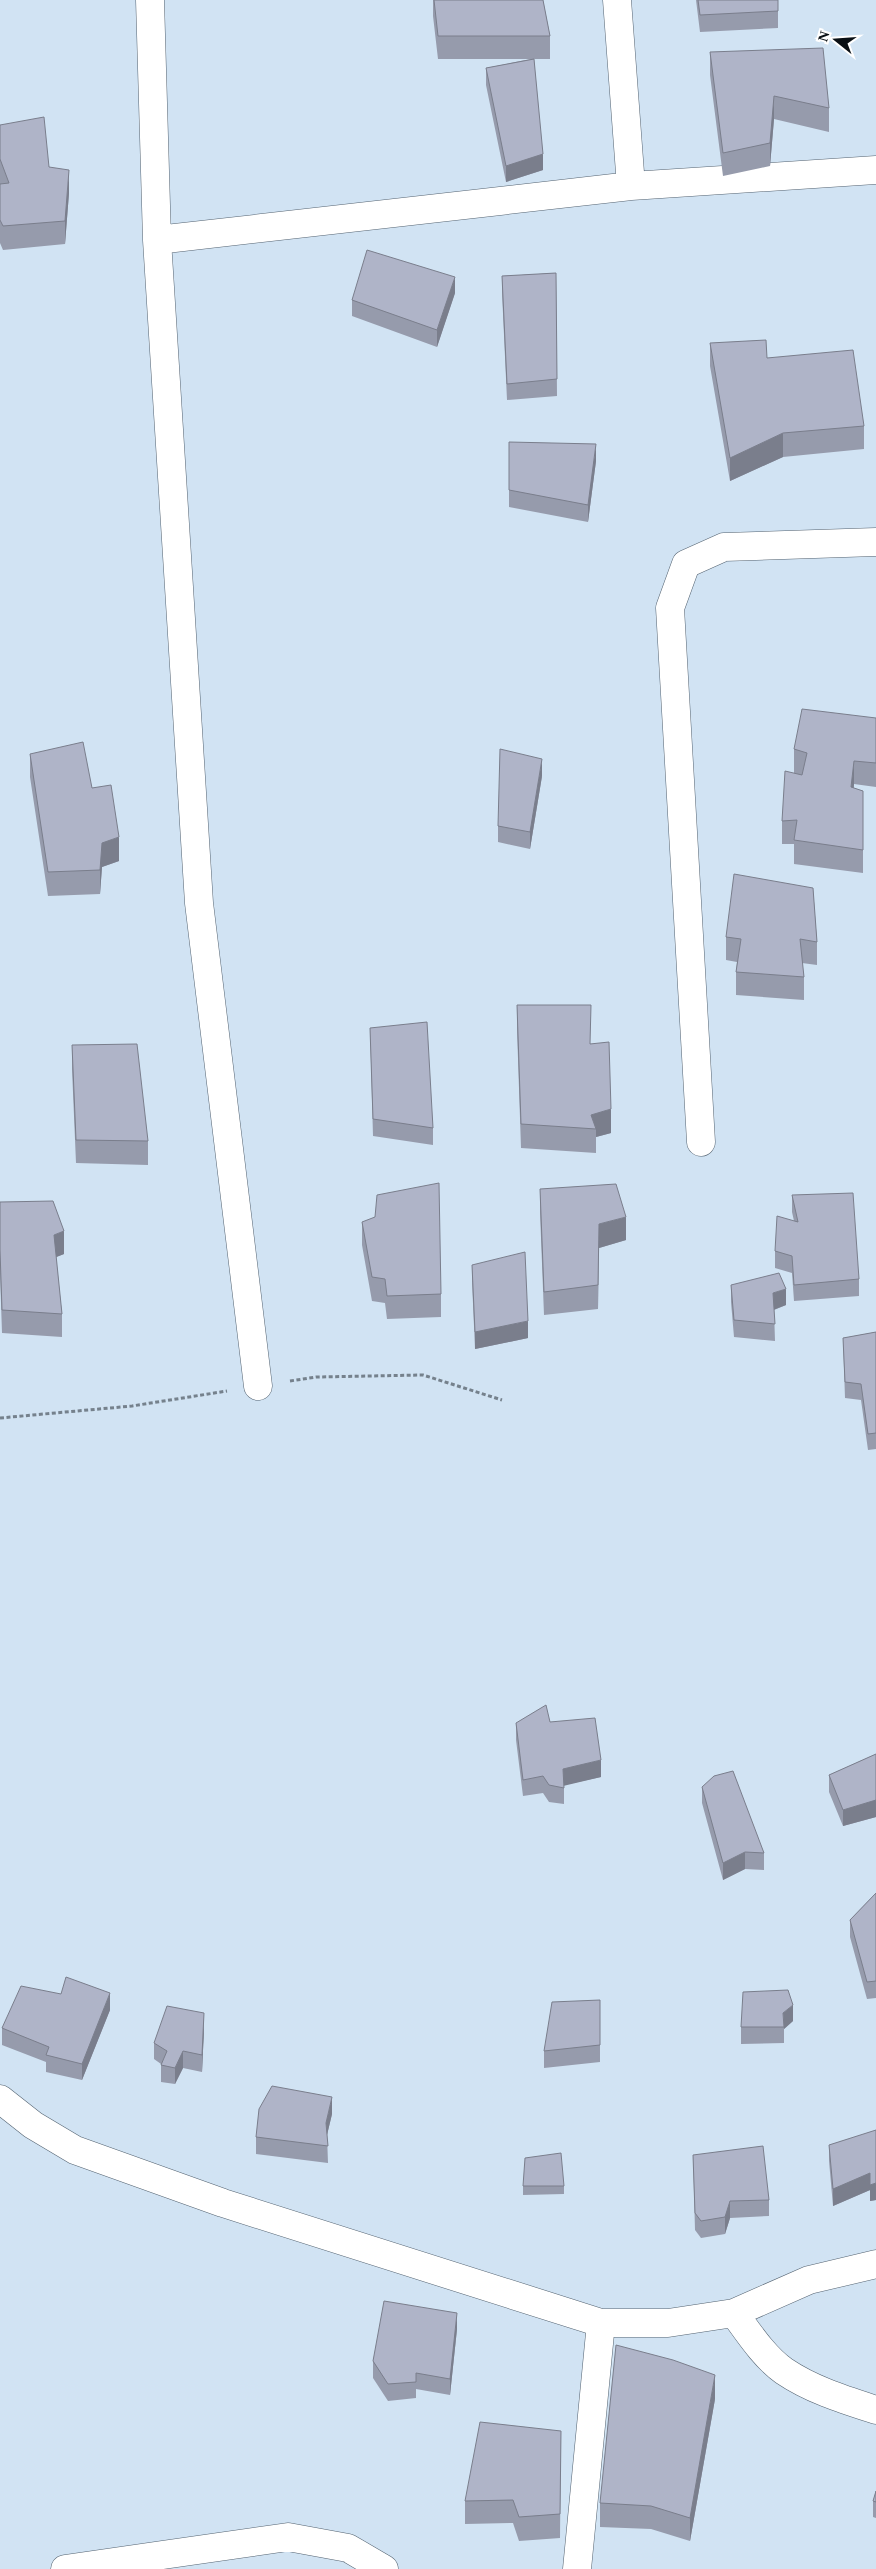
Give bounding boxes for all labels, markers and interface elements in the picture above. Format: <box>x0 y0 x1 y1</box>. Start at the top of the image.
north arrow <box>811 15 861 65</box>
text: N <box>815 29 833 43</box>

